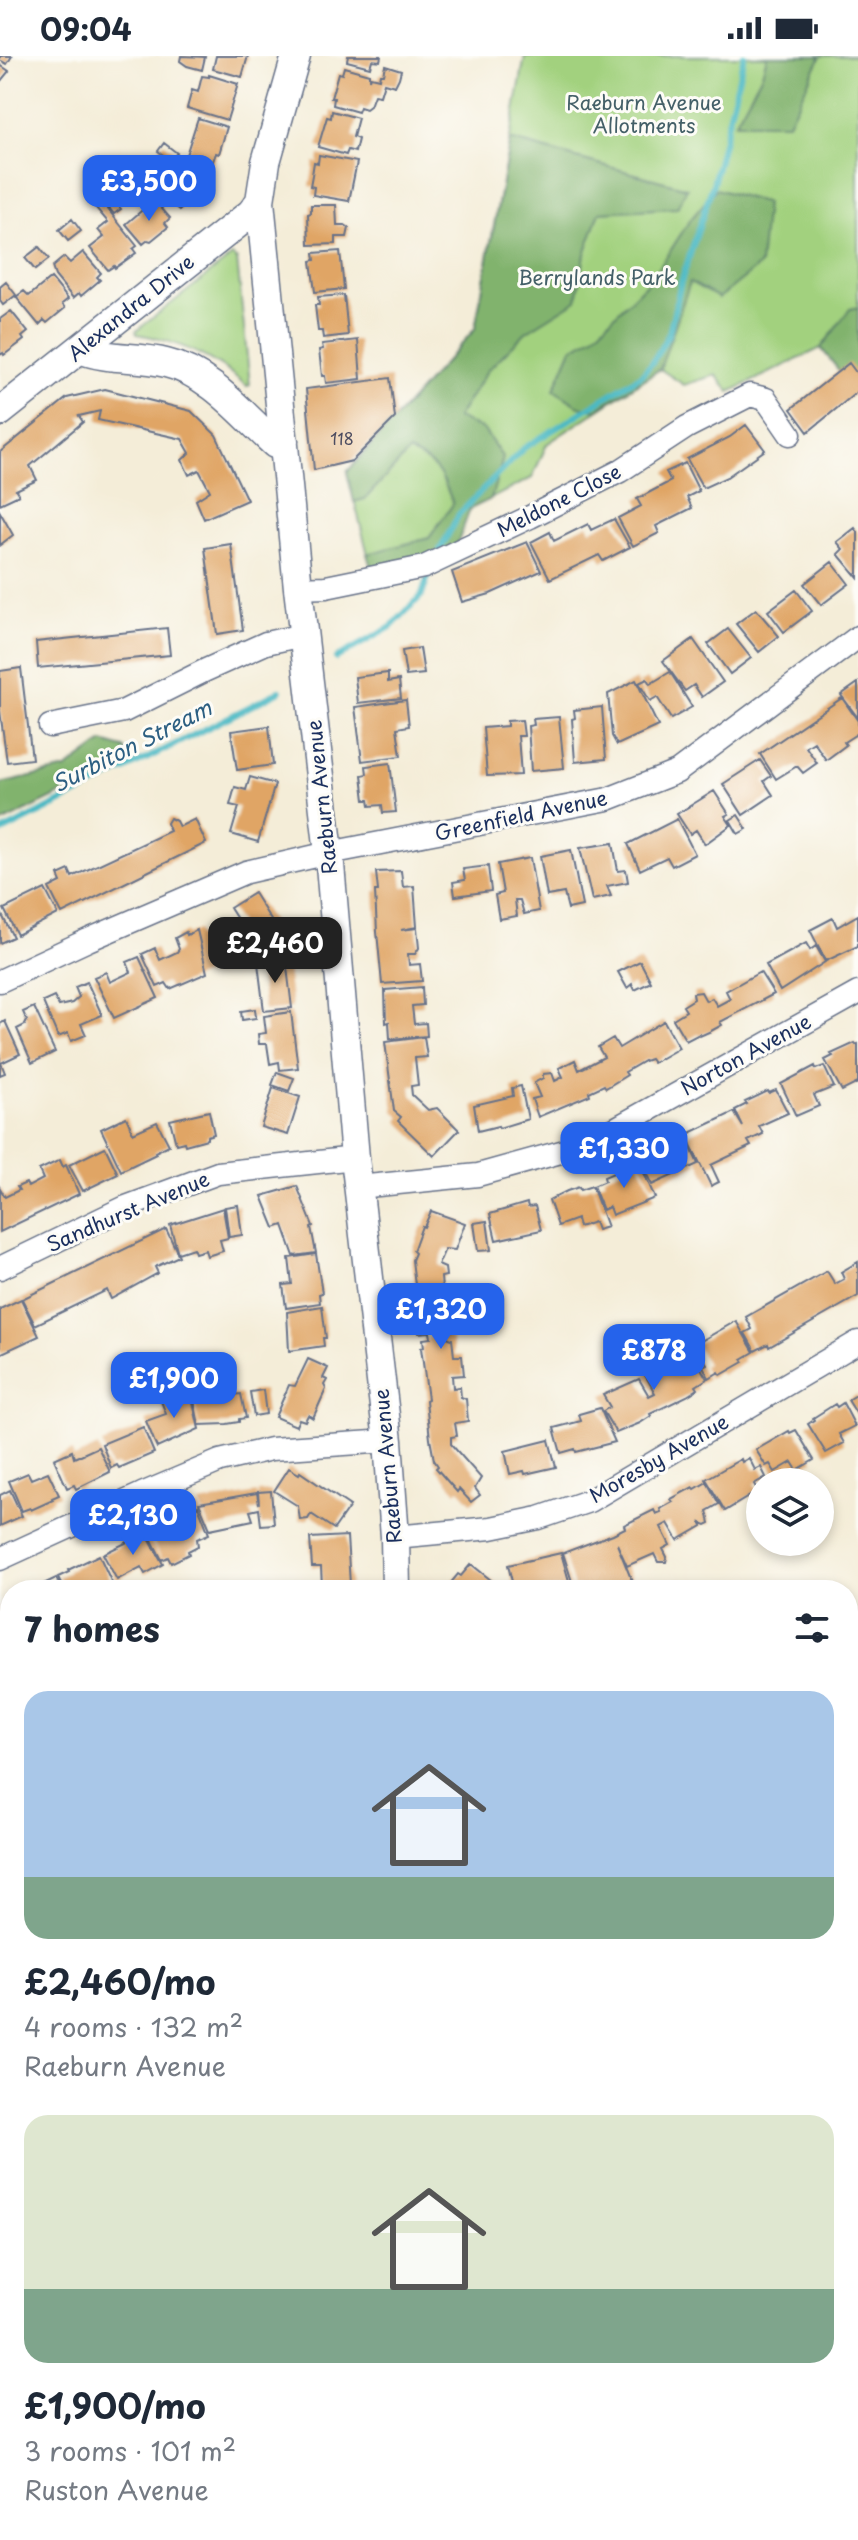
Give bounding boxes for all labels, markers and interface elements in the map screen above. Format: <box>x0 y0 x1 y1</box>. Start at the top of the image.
text: 09:04 <box>40 6 132 51</box>
park label: Raeburn Avenue Allotments <box>566 87 722 140</box>
pin: £3,500 <box>84 155 214 223</box>
text: £3,500 <box>101 161 197 200</box>
street label: Alexandra Drive <box>60 246 200 368</box>
park label: Berrylands Park <box>518 262 676 292</box>
house number: 118 <box>330 426 354 450</box>
street label: Meldone Close <box>491 456 626 544</box>
water label: Surbiton Stream <box>46 690 218 799</box>
street label: Raeburn Avenue <box>298 718 344 876</box>
street label: Greenfield Avenue <box>432 782 610 848</box>
pin: £2,460 <box>210 917 340 985</box>
text: £2,460 <box>226 923 324 962</box>
street label: Norton Avenue <box>675 1006 816 1102</box>
pin: £1,330 <box>559 1122 689 1190</box>
text: £1,330 <box>578 1128 670 1167</box>
street label: Sandhurst Avenue <box>41 1163 214 1259</box>
pin: £1,320 <box>376 1283 506 1351</box>
text: £1,320 <box>395 1289 487 1328</box>
pin: £878 <box>607 1324 701 1392</box>
text: £878 <box>621 1330 687 1369</box>
pin: £1,900 <box>109 1352 239 1420</box>
text: £1,900 <box>129 1358 219 1397</box>
street label: Raeburn Avenue <box>365 1387 409 1545</box>
street label: Moresby Avenue <box>583 1406 734 1510</box>
map controls <box>746 1468 834 1556</box>
button: layers <box>746 1468 834 1556</box>
pin: £2,130 <box>68 1489 198 1557</box>
text: £2,130 <box>88 1495 178 1534</box>
text: 7 homes <box>24 1602 160 1654</box>
icon: filters <box>790 1606 834 1650</box>
icon: home <box>357 1743 501 1887</box>
text: £2,460/mo <box>24 1955 216 2007</box>
text: 4 rooms · 132 m² <box>24 2007 243 2046</box>
text: Raeburn Avenue <box>24 2046 226 2085</box>
icon: home <box>357 2167 501 2311</box>
text: £1,900/mo <box>24 2379 206 2431</box>
text: 3 rooms · 101 m² <box>24 2431 236 2470</box>
text: Ruston Avenue <box>24 2470 209 2509</box>

